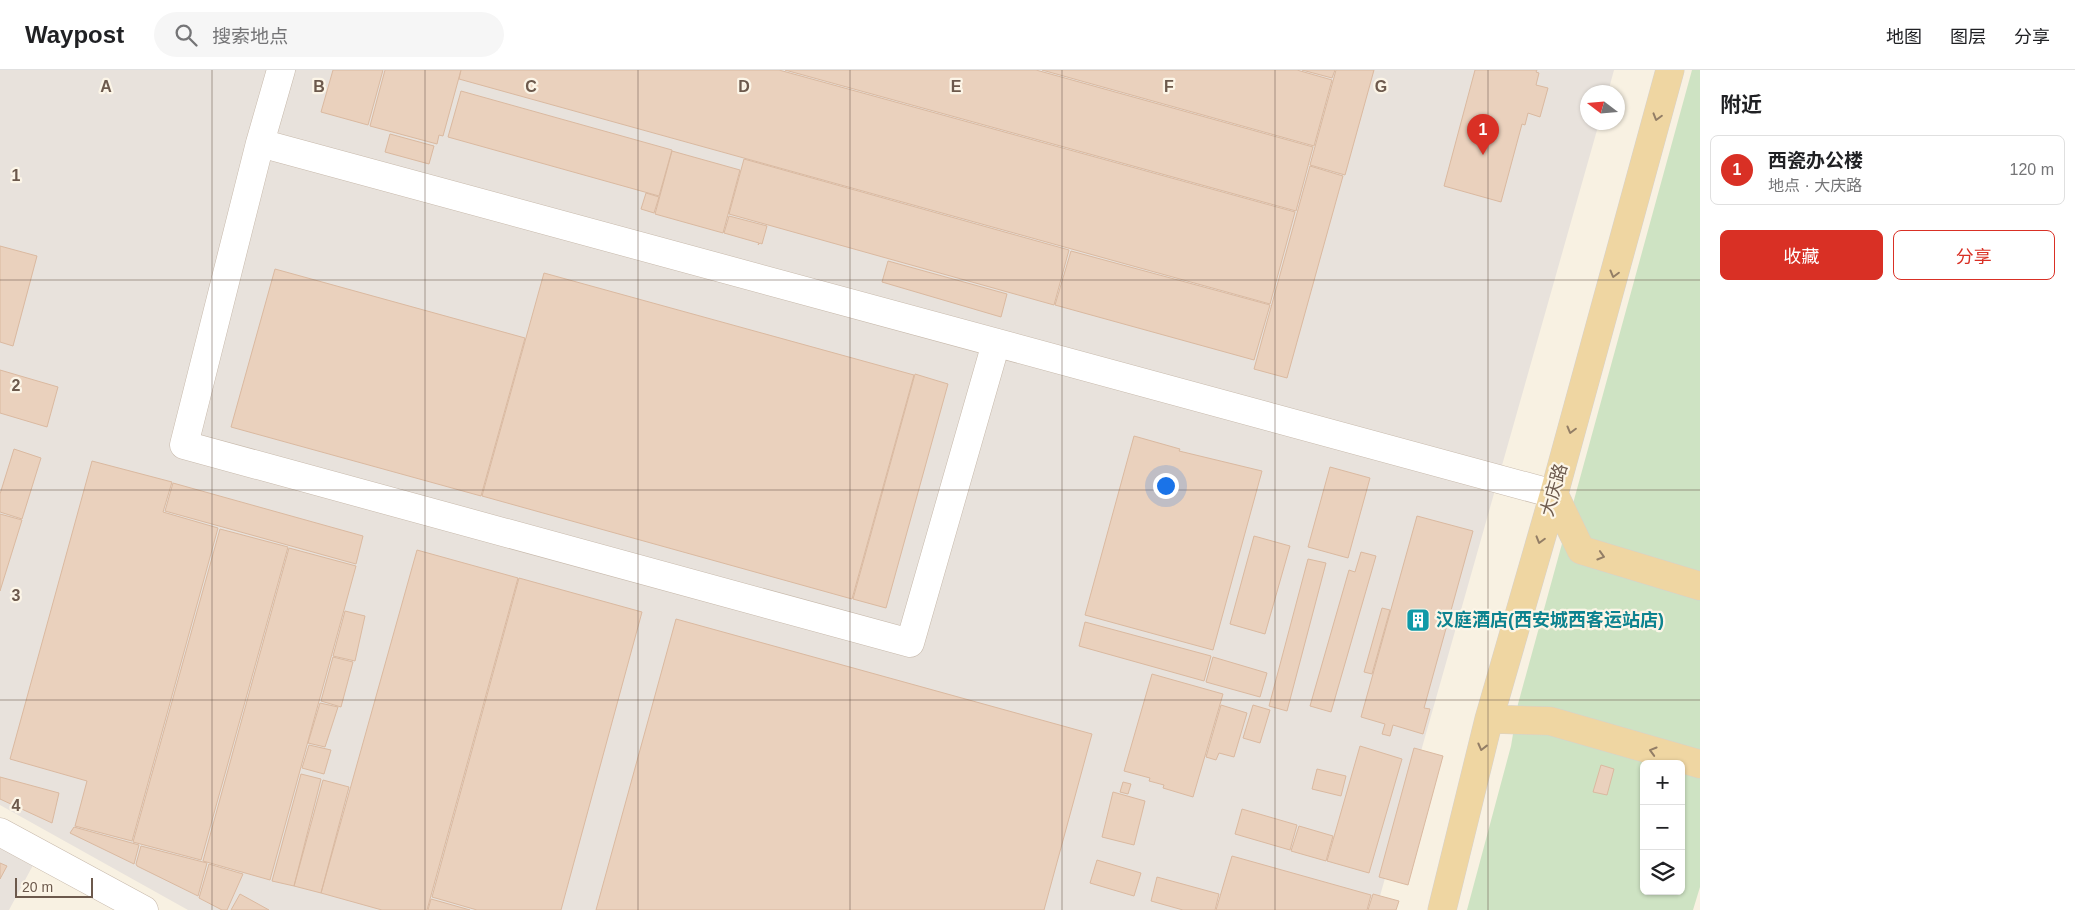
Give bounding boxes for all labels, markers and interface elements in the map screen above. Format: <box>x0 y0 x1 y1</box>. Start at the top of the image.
search box <box>154 12 504 57</box>
text: Waypost <box>25 21 124 48</box>
icon: search <box>172 21 200 49</box>
text: 搜索地点 <box>212 26 288 47</box>
text: 地图 <box>1886 27 1922 47</box>
text: 图层 <box>1950 27 1986 47</box>
text: 分享 <box>2014 27 2050 47</box>
text: A <box>100 78 112 95</box>
text: B <box>313 78 325 95</box>
text: C <box>525 78 537 95</box>
text: D <box>738 78 750 95</box>
text: E <box>951 78 962 95</box>
text: F <box>1164 78 1174 95</box>
text: G <box>1375 78 1387 95</box>
north arrow <box>1580 85 1625 130</box>
text: 附近 <box>1720 93 1762 116</box>
one-way arrow <box>1652 113 1663 121</box>
pin: 1 <box>1467 114 1499 155</box>
text: 西瓷办公楼 <box>1768 150 1863 171</box>
text: 1 <box>1733 161 1741 178</box>
text: 120 m <box>2010 161 2054 178</box>
text: 1 <box>12 167 21 184</box>
text: 地点 · 大庆路 <box>1768 177 1862 194</box>
button: 收藏 <box>1720 230 1883 280</box>
button: 分享 <box>1893 230 2055 280</box>
one-way arrow <box>1609 269 1620 278</box>
text: 2 <box>12 377 21 394</box>
one-way arrow <box>1566 426 1577 435</box>
street label: 大庆路 <box>1537 461 1571 519</box>
your location <box>1153 473 1179 499</box>
one-way arrow <box>1536 536 1546 544</box>
one-way arrow <box>1596 551 1604 561</box>
text: 3 <box>12 587 21 604</box>
building icon: 汉庭酒店(西安城西客运站店) <box>1405 607 1431 633</box>
place label: 汉庭酒店(西安城西客运站店) <box>1436 610 1664 630</box>
one-way arrow <box>1477 743 1488 752</box>
one-way arrow <box>1650 746 1658 756</box>
map controls <box>1640 760 1685 895</box>
button: + <box>1640 760 1685 805</box>
text: 4 <box>12 797 21 814</box>
button: − <box>1640 805 1685 850</box>
button: layers <box>1640 850 1685 895</box>
scale bar <box>15 875 92 898</box>
text: 20 m <box>22 879 53 895</box>

